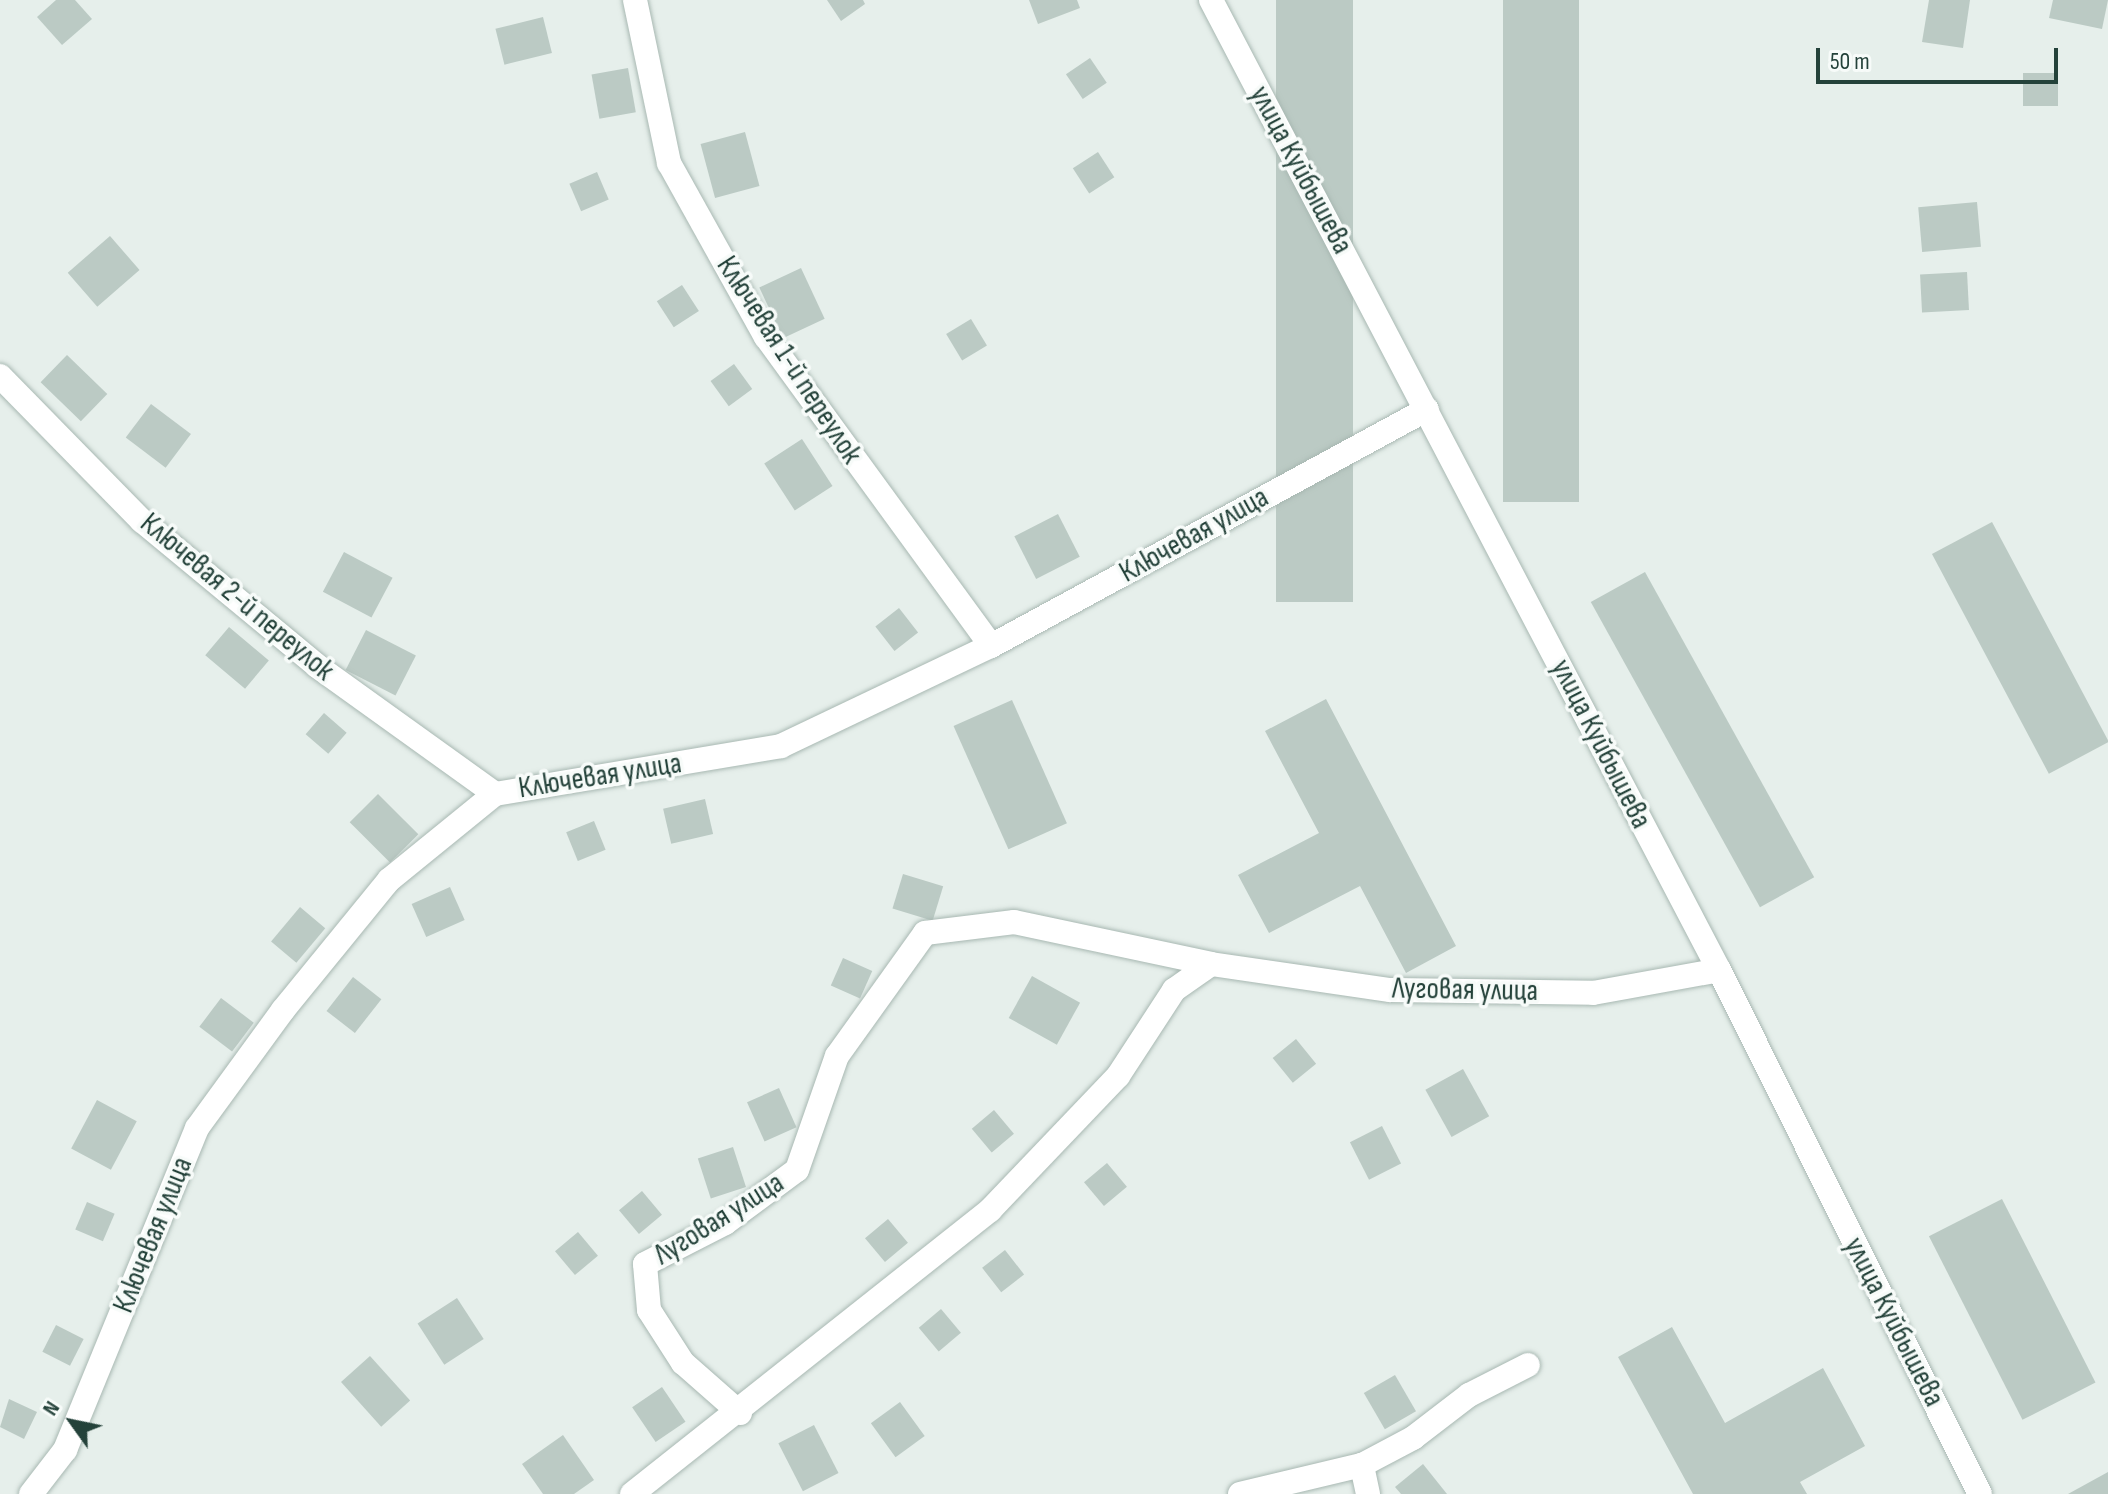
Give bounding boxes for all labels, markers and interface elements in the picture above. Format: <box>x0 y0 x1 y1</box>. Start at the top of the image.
scale bar <box>1820 32 2062 82</box>
text: 50 m <box>1830 47 1870 76</box>
street label: улица Куйбышева <box>1242 80 1360 260</box>
street label: Ключевая 1-й переулок <box>709 250 869 470</box>
street label: Ключевая улица <box>1113 479 1275 591</box>
street label: Ключевая 2-й переулок <box>133 505 341 689</box>
street label: улица Куйбышева <box>1543 653 1659 835</box>
street label: Ключевая улица <box>516 745 684 807</box>
street label: Луговая улица <box>1392 971 1538 1009</box>
street label: Ключевая улица <box>105 1152 201 1318</box>
street label: Луговая улица <box>648 1165 790 1273</box>
street label: улица Куйбышева <box>1836 1231 1952 1413</box>
north arrow <box>32 1382 112 1462</box>
text: N <box>37 1396 66 1421</box>

